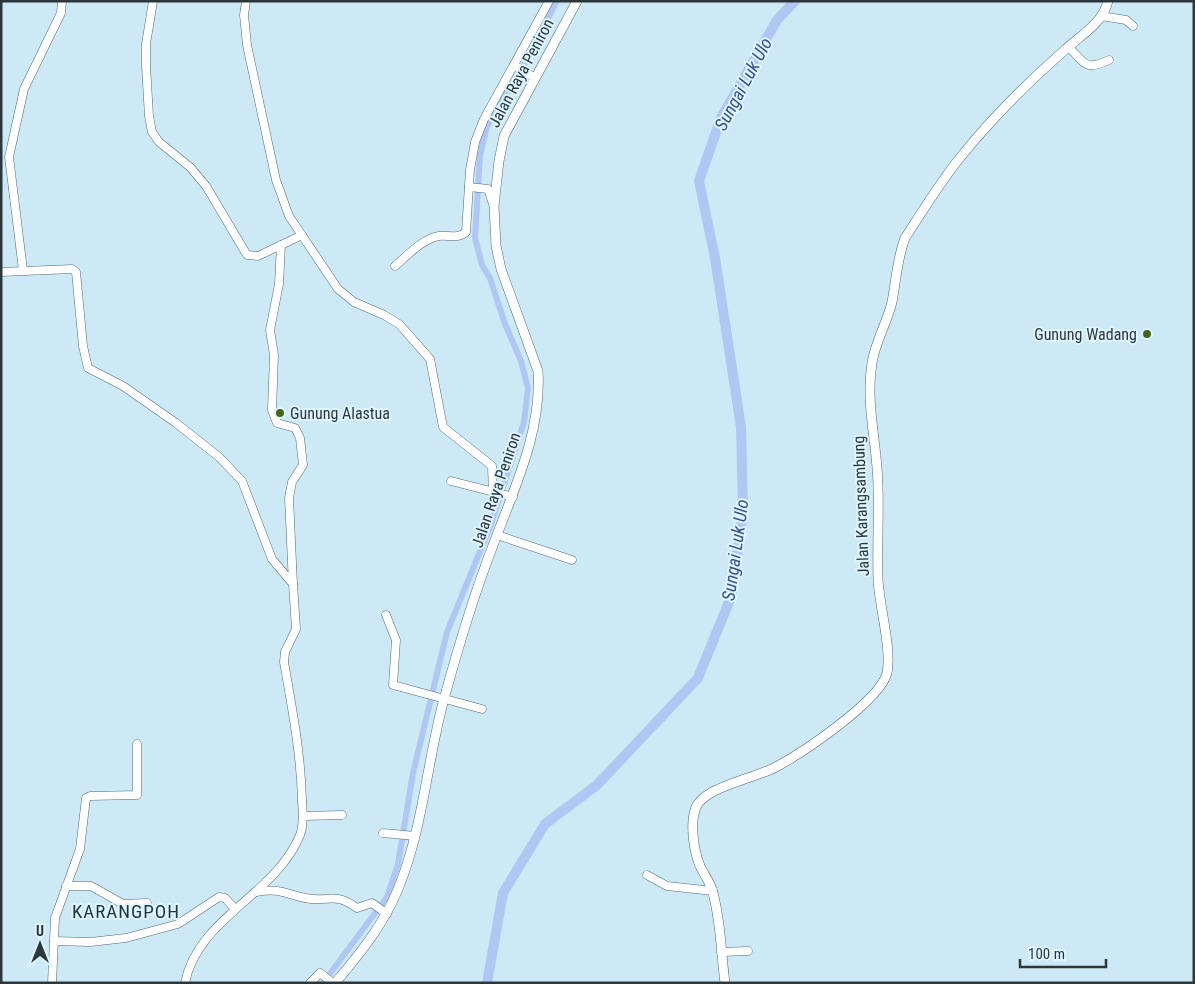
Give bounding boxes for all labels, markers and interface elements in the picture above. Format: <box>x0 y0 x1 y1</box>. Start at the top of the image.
street label: Jalan Raya Peniron <box>484 15 558 131</box>
water label: Sungai Luk Ulo <box>710 34 776 134</box>
place label: Gunung Wadang <box>1034 325 1137 344</box>
marker: Gunung Wadang <box>1141 328 1153 340</box>
place label: Gunung Alastua <box>290 404 390 423</box>
marker: Gunung Alastua <box>274 407 286 419</box>
street label: Jalan Raya Peniron <box>467 430 525 550</box>
street label: Jalan Karangsambung <box>849 435 873 577</box>
water label: Sungai Luk Ulo <box>718 498 752 602</box>
district label: KARANGPOH <box>72 900 180 923</box>
north arrow <box>15 919 65 969</box>
text: U <box>36 923 44 939</box>
scale bar <box>1020 936 1106 968</box>
text: 100 m <box>1028 945 1065 963</box>

